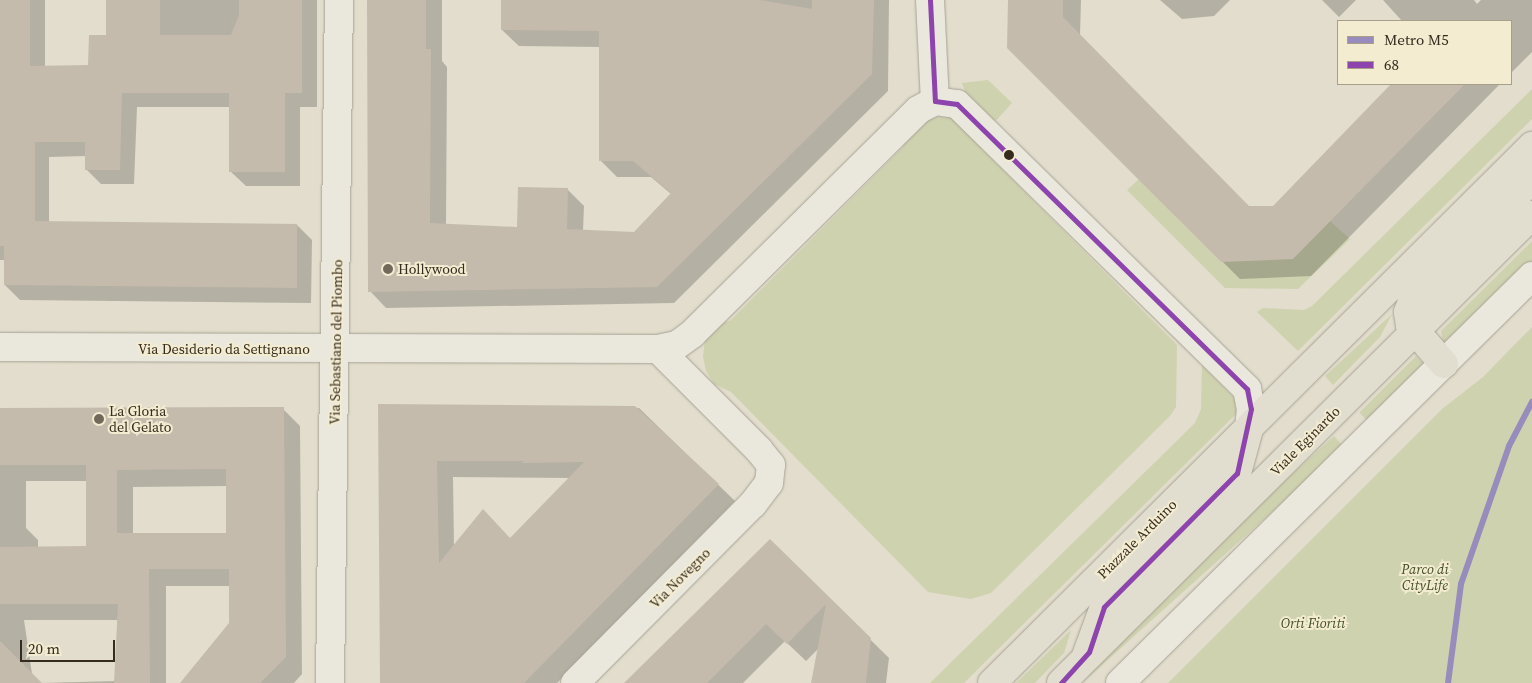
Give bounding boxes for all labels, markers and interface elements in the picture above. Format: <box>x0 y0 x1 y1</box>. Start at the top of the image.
legend <box>1337 20 1512 85</box>
text: Metro M5 <box>1384 29 1449 50</box>
text: 68 <box>1384 54 1399 75</box>
unlabelled marker <box>1004 150 1014 160</box>
street label: Via Sebastiano del Piombo <box>326 259 346 425</box>
place label: Hollywood <box>398 261 466 277</box>
marker: Hollywood <box>382 263 394 275</box>
street label: Via Desiderio da Settignano <box>138 341 310 357</box>
place label: La Gloria del Gelato <box>109 403 171 436</box>
street label: Viale Eginardo <box>1267 403 1343 479</box>
marker: La Gloria del Gelato <box>93 413 105 425</box>
street label: Piazzale Arduino <box>1094 496 1180 582</box>
street label: Via Novegno <box>646 544 714 612</box>
park label: Parco di CityLife <box>1401 561 1449 594</box>
park label: Orti Fioriti <box>1281 615 1345 631</box>
scale bar <box>22 630 118 662</box>
text: 20 m <box>28 638 60 659</box>

